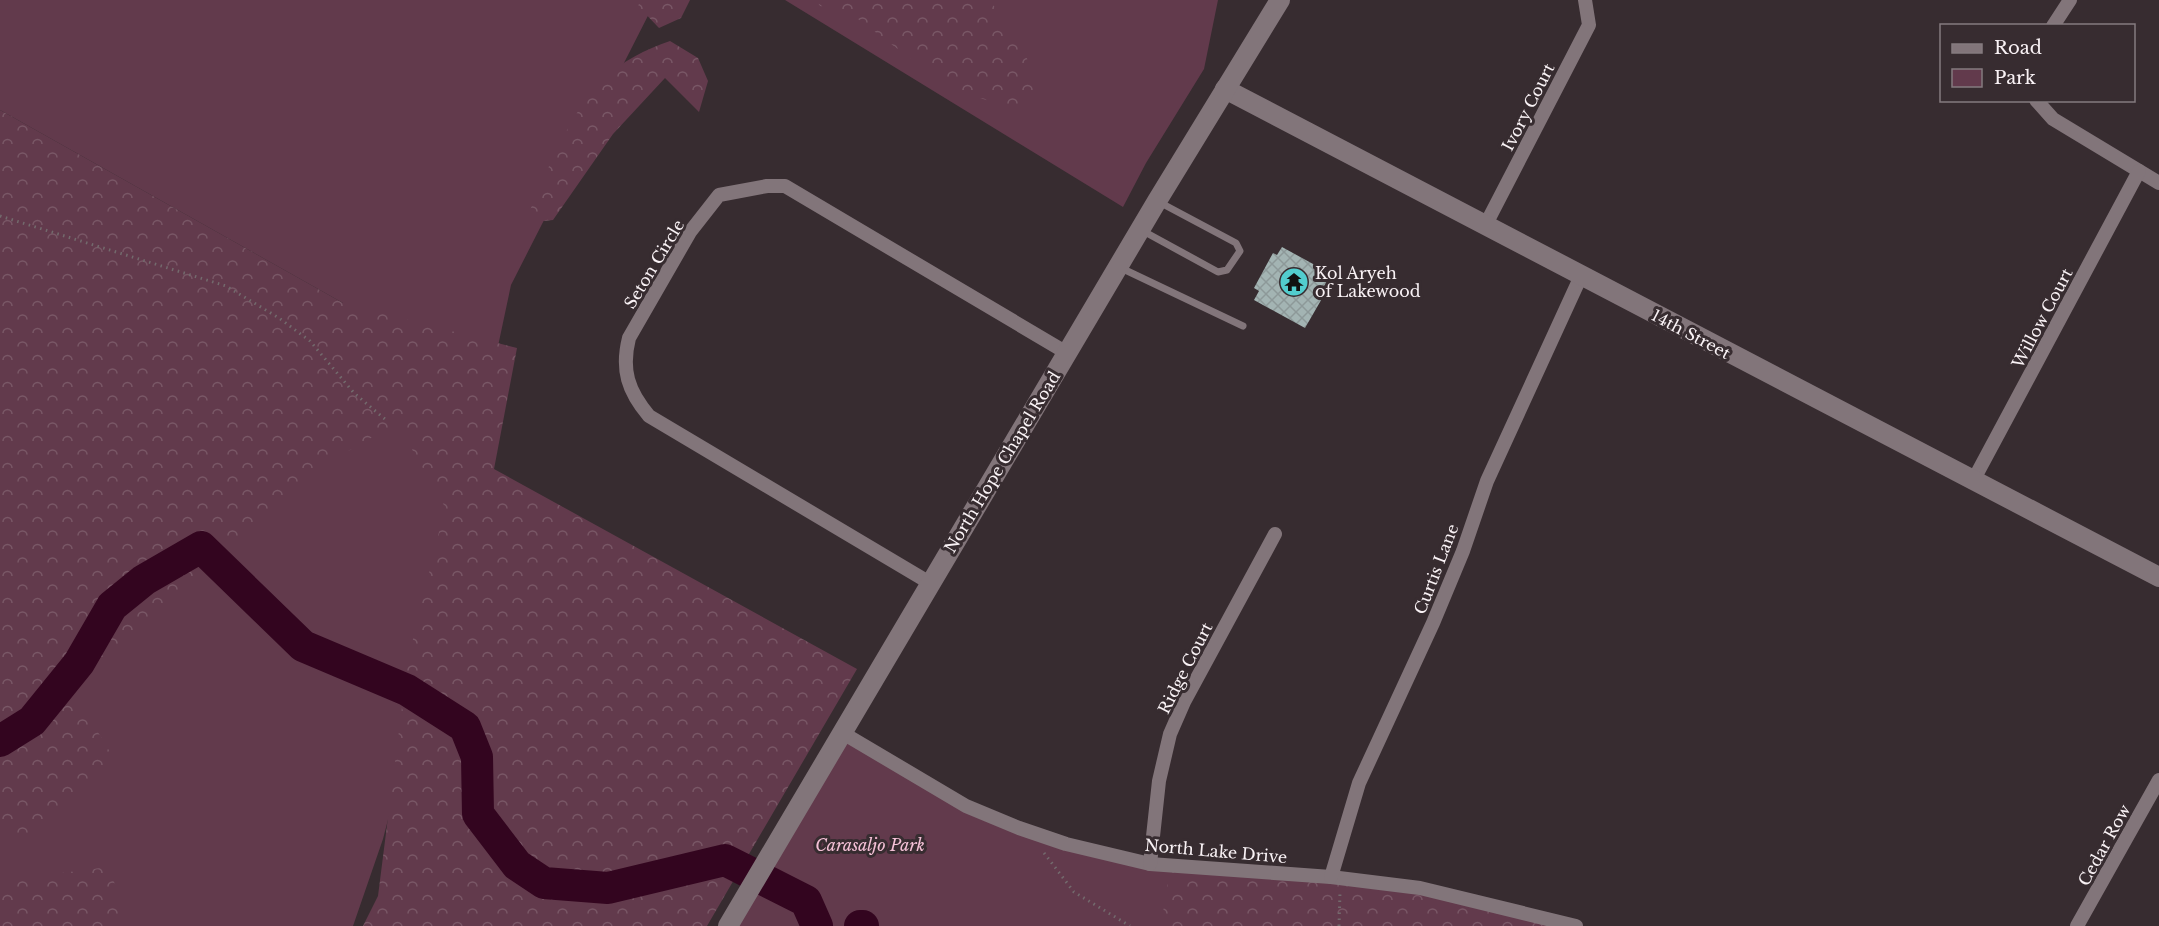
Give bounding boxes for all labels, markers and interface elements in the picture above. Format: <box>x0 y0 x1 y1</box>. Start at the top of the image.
legend <box>1940 24 2135 102</box>
text: Road <box>1994 37 2042 59</box>
street label: Ivory Court <box>1497 60 1559 154</box>
text: Park <box>1994 67 2036 89</box>
street label: Seton Circle <box>620 216 688 312</box>
place label: Kol Aryeh of Lakewood <box>1315 263 1421 301</box>
street label: Willow Court <box>2007 265 2077 372</box>
temple icon: Kol Aryeh of Lakewood <box>1278 266 1310 298</box>
street label: 14th Street <box>1648 305 1734 363</box>
street label: North Hope Chapel Road <box>940 367 1064 556</box>
street label: Curtis Lane <box>1410 521 1462 617</box>
street label: Ridge Court <box>1153 619 1217 717</box>
street label: Cedar Row <box>2074 801 2135 889</box>
park label: Carasaljo Park <box>815 835 925 855</box>
street label: North Lake Drive <box>1144 835 1288 867</box>

